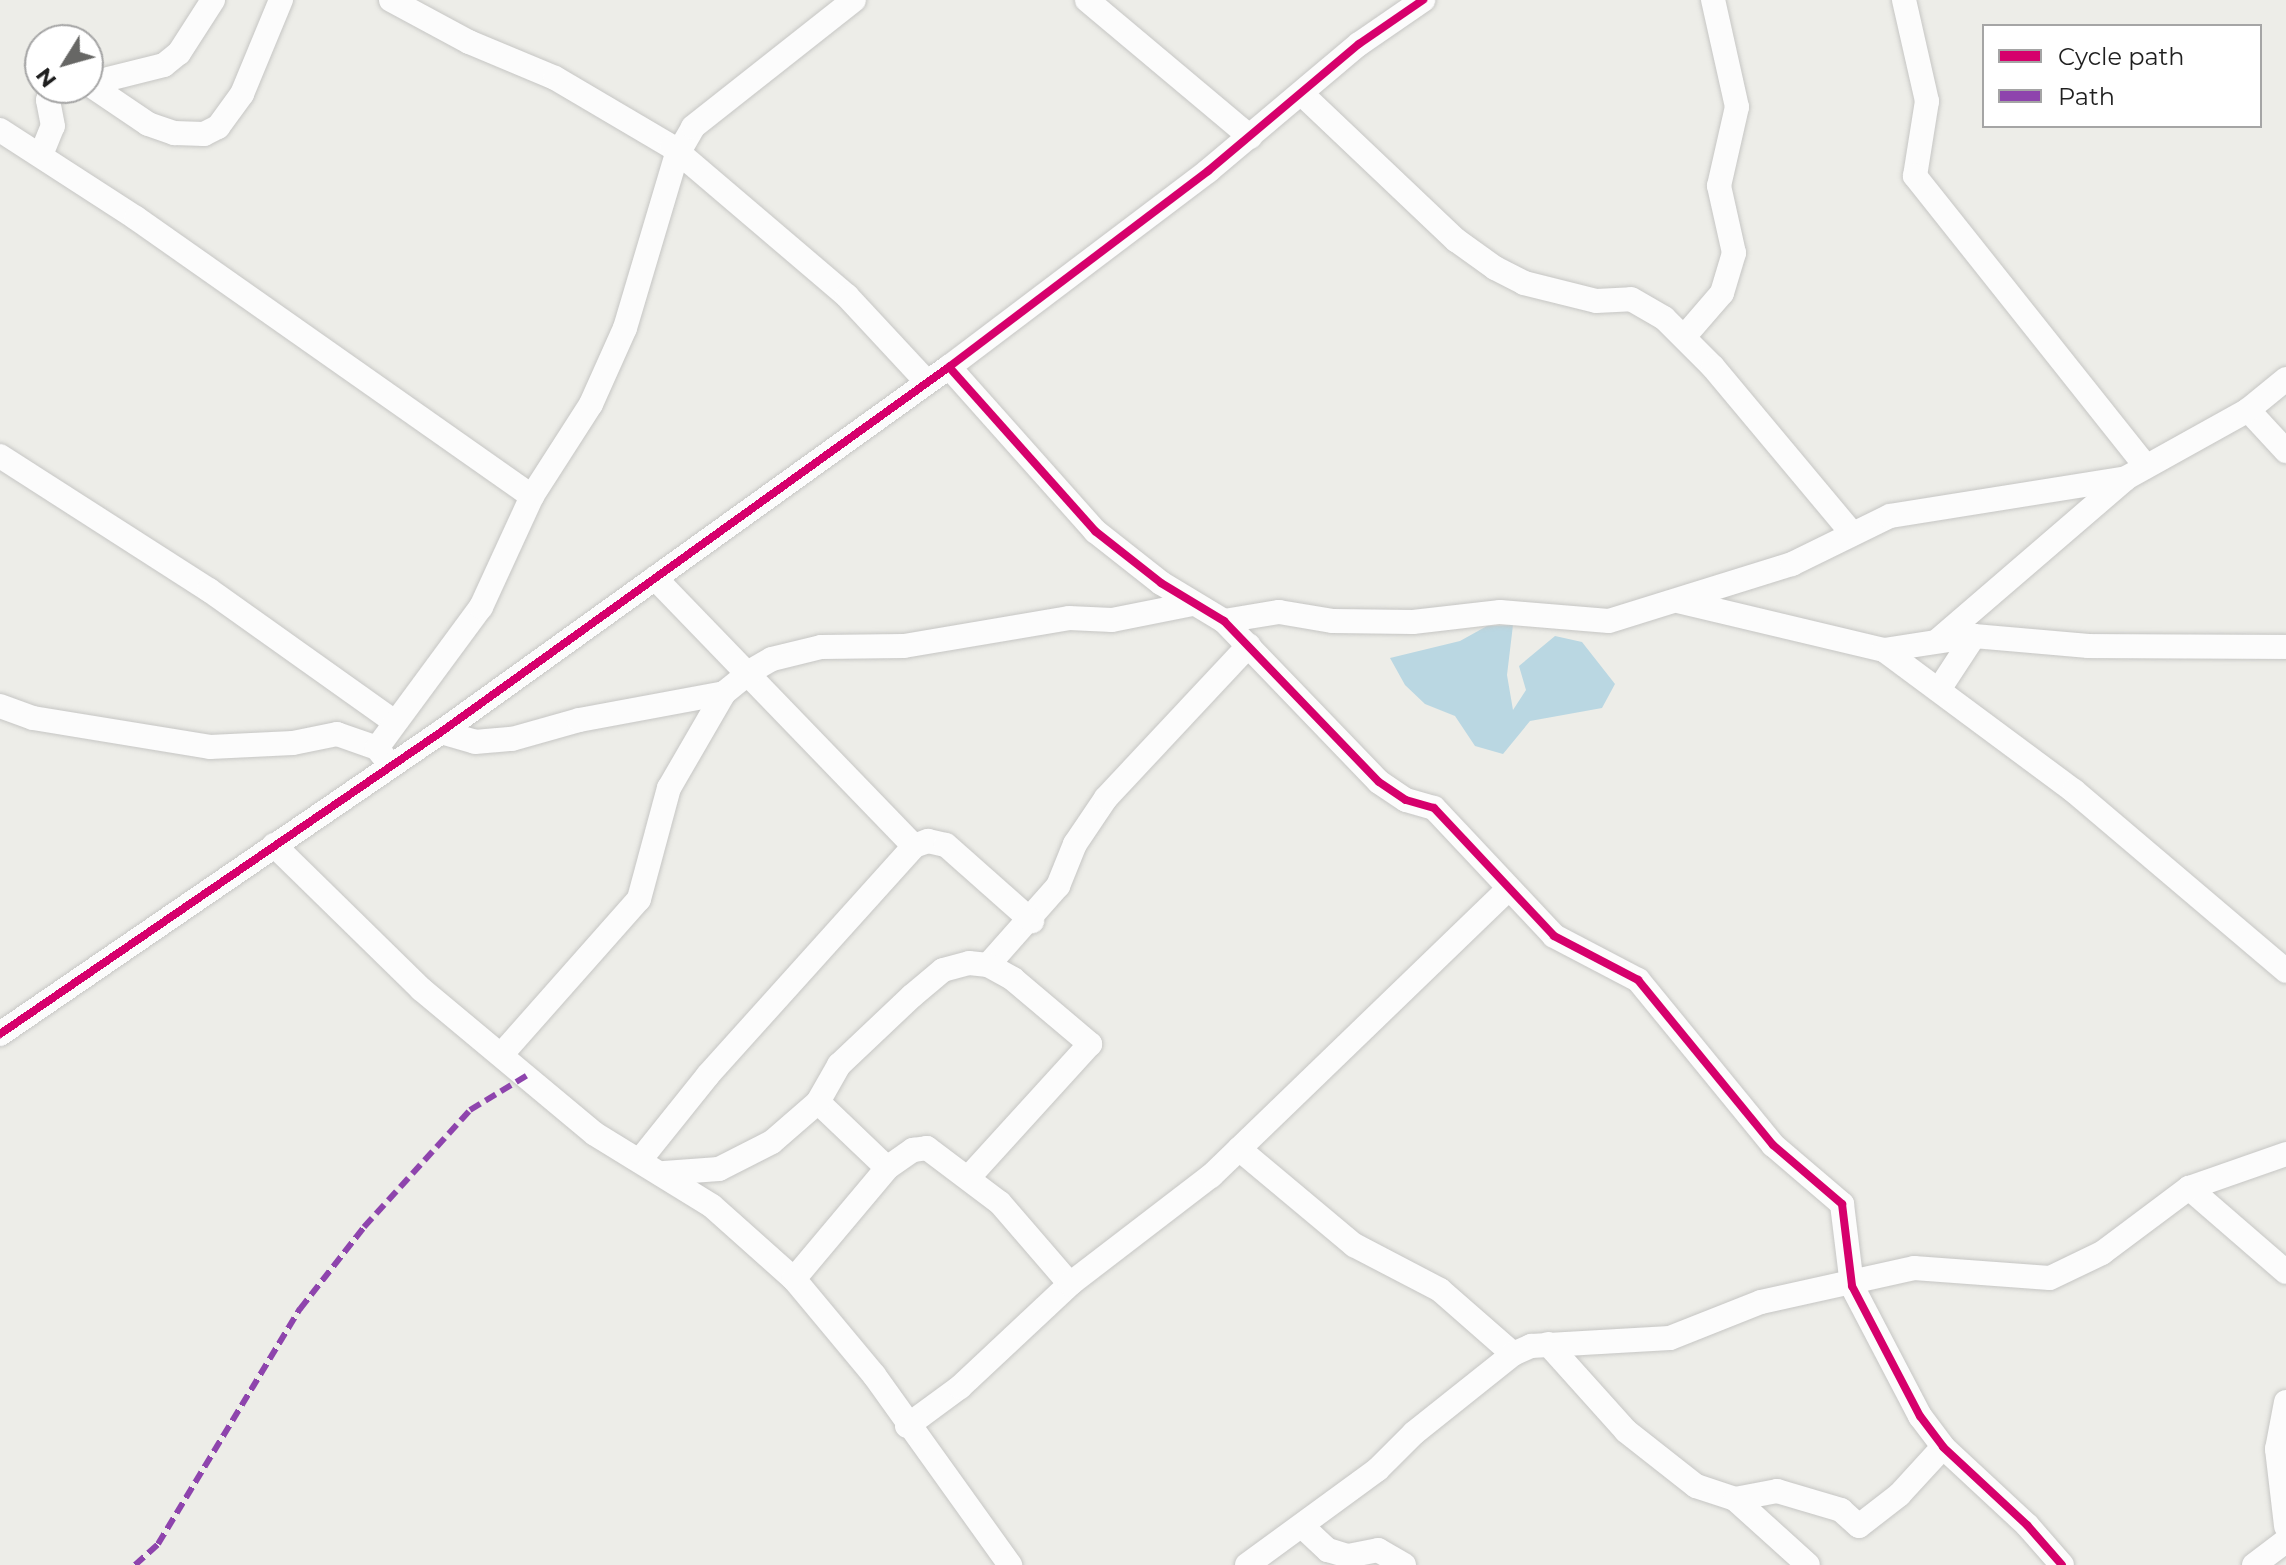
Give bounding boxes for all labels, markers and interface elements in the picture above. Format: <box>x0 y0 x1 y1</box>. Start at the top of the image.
north arrow <box>24 24 104 104</box>
legend <box>1982 24 2262 128</box>
text: Cycle path <box>2058 42 2185 71</box>
text: N <box>30 62 62 93</box>
text: Path <box>2058 82 2115 111</box>

